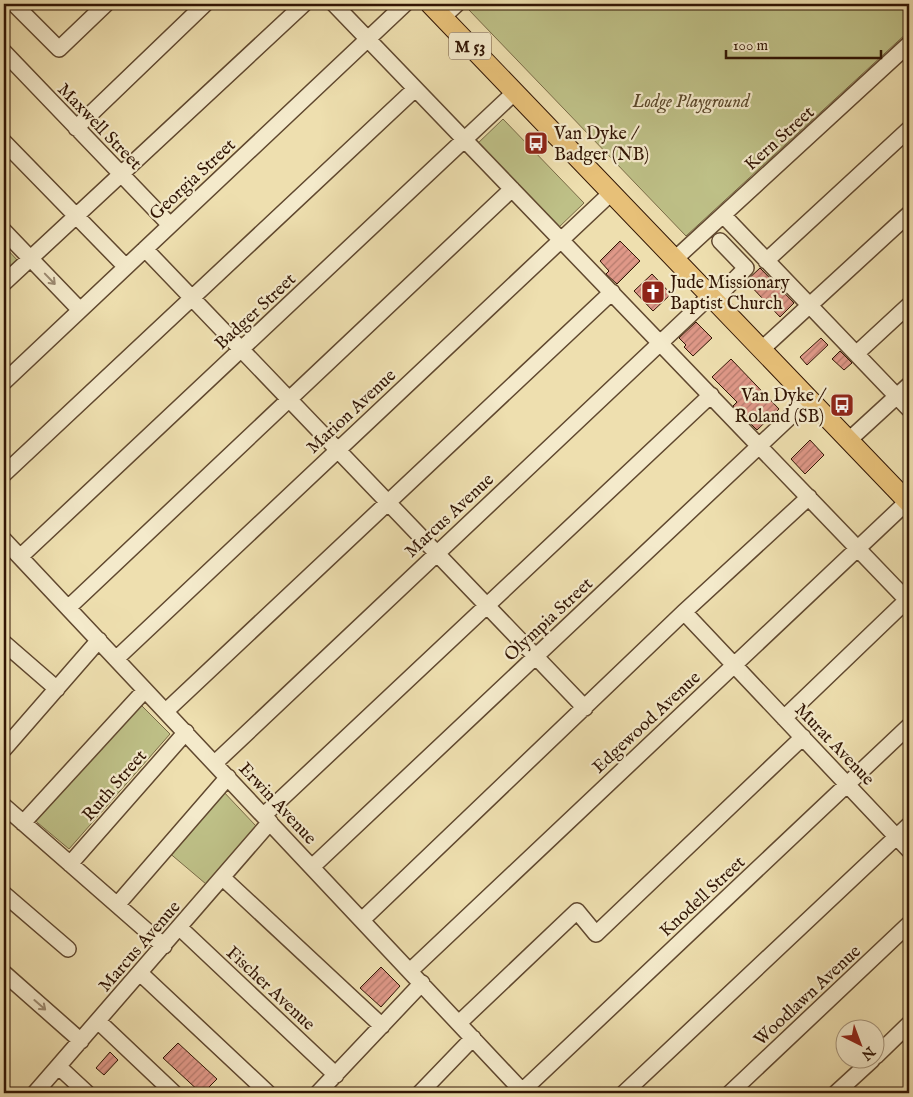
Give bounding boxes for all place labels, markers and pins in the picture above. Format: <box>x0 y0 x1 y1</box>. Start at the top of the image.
place label: Van Dyke / Badger (NB) <box>553 123 649 167</box>
bus stop icon: Van Dyke / Badger (NB) <box>523 130 549 156</box>
place label: Jude Missionary Baptist Church <box>668 272 790 316</box>
church icon: Jude Missionary Baptist Church <box>640 279 666 305</box>
place label: Van Dyke / Roland (SB) <box>735 385 827 429</box>
bus stop icon: Van Dyke / Roland (SB) <box>829 392 855 418</box>

